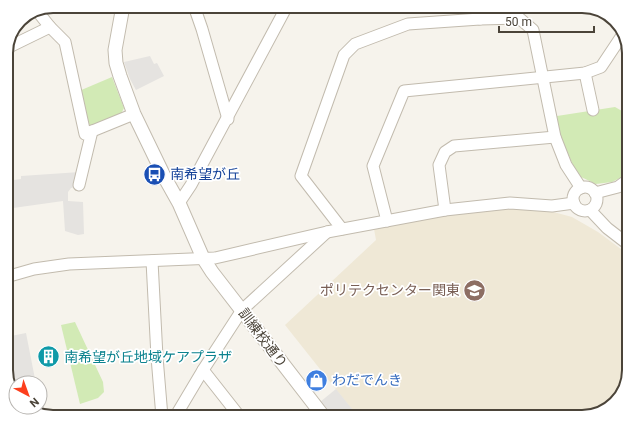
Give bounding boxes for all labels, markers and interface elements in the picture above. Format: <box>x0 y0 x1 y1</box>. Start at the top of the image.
scale bar <box>499 8 594 34</box>
text: 50 m <box>505 15 532 29</box>
bus stop icon: 南希望が丘 <box>142 161 168 187</box>
place label: 南希望が丘 <box>170 166 240 182</box>
school or university icon: ポリテクセンター関東 <box>462 277 488 303</box>
place label: ポリテクセンター関東 <box>320 282 460 298</box>
street label: 訓練校通り <box>236 305 290 371</box>
building icon: 南希望が丘地域ケアプラザ <box>36 344 62 370</box>
place label: 南希望が丘地域ケアプラザ <box>64 349 232 365</box>
shop icon: わだでんき <box>304 367 330 393</box>
place label: わだでんき <box>332 372 402 388</box>
north arrow <box>8 375 48 415</box>
text: N <box>27 395 41 410</box>

